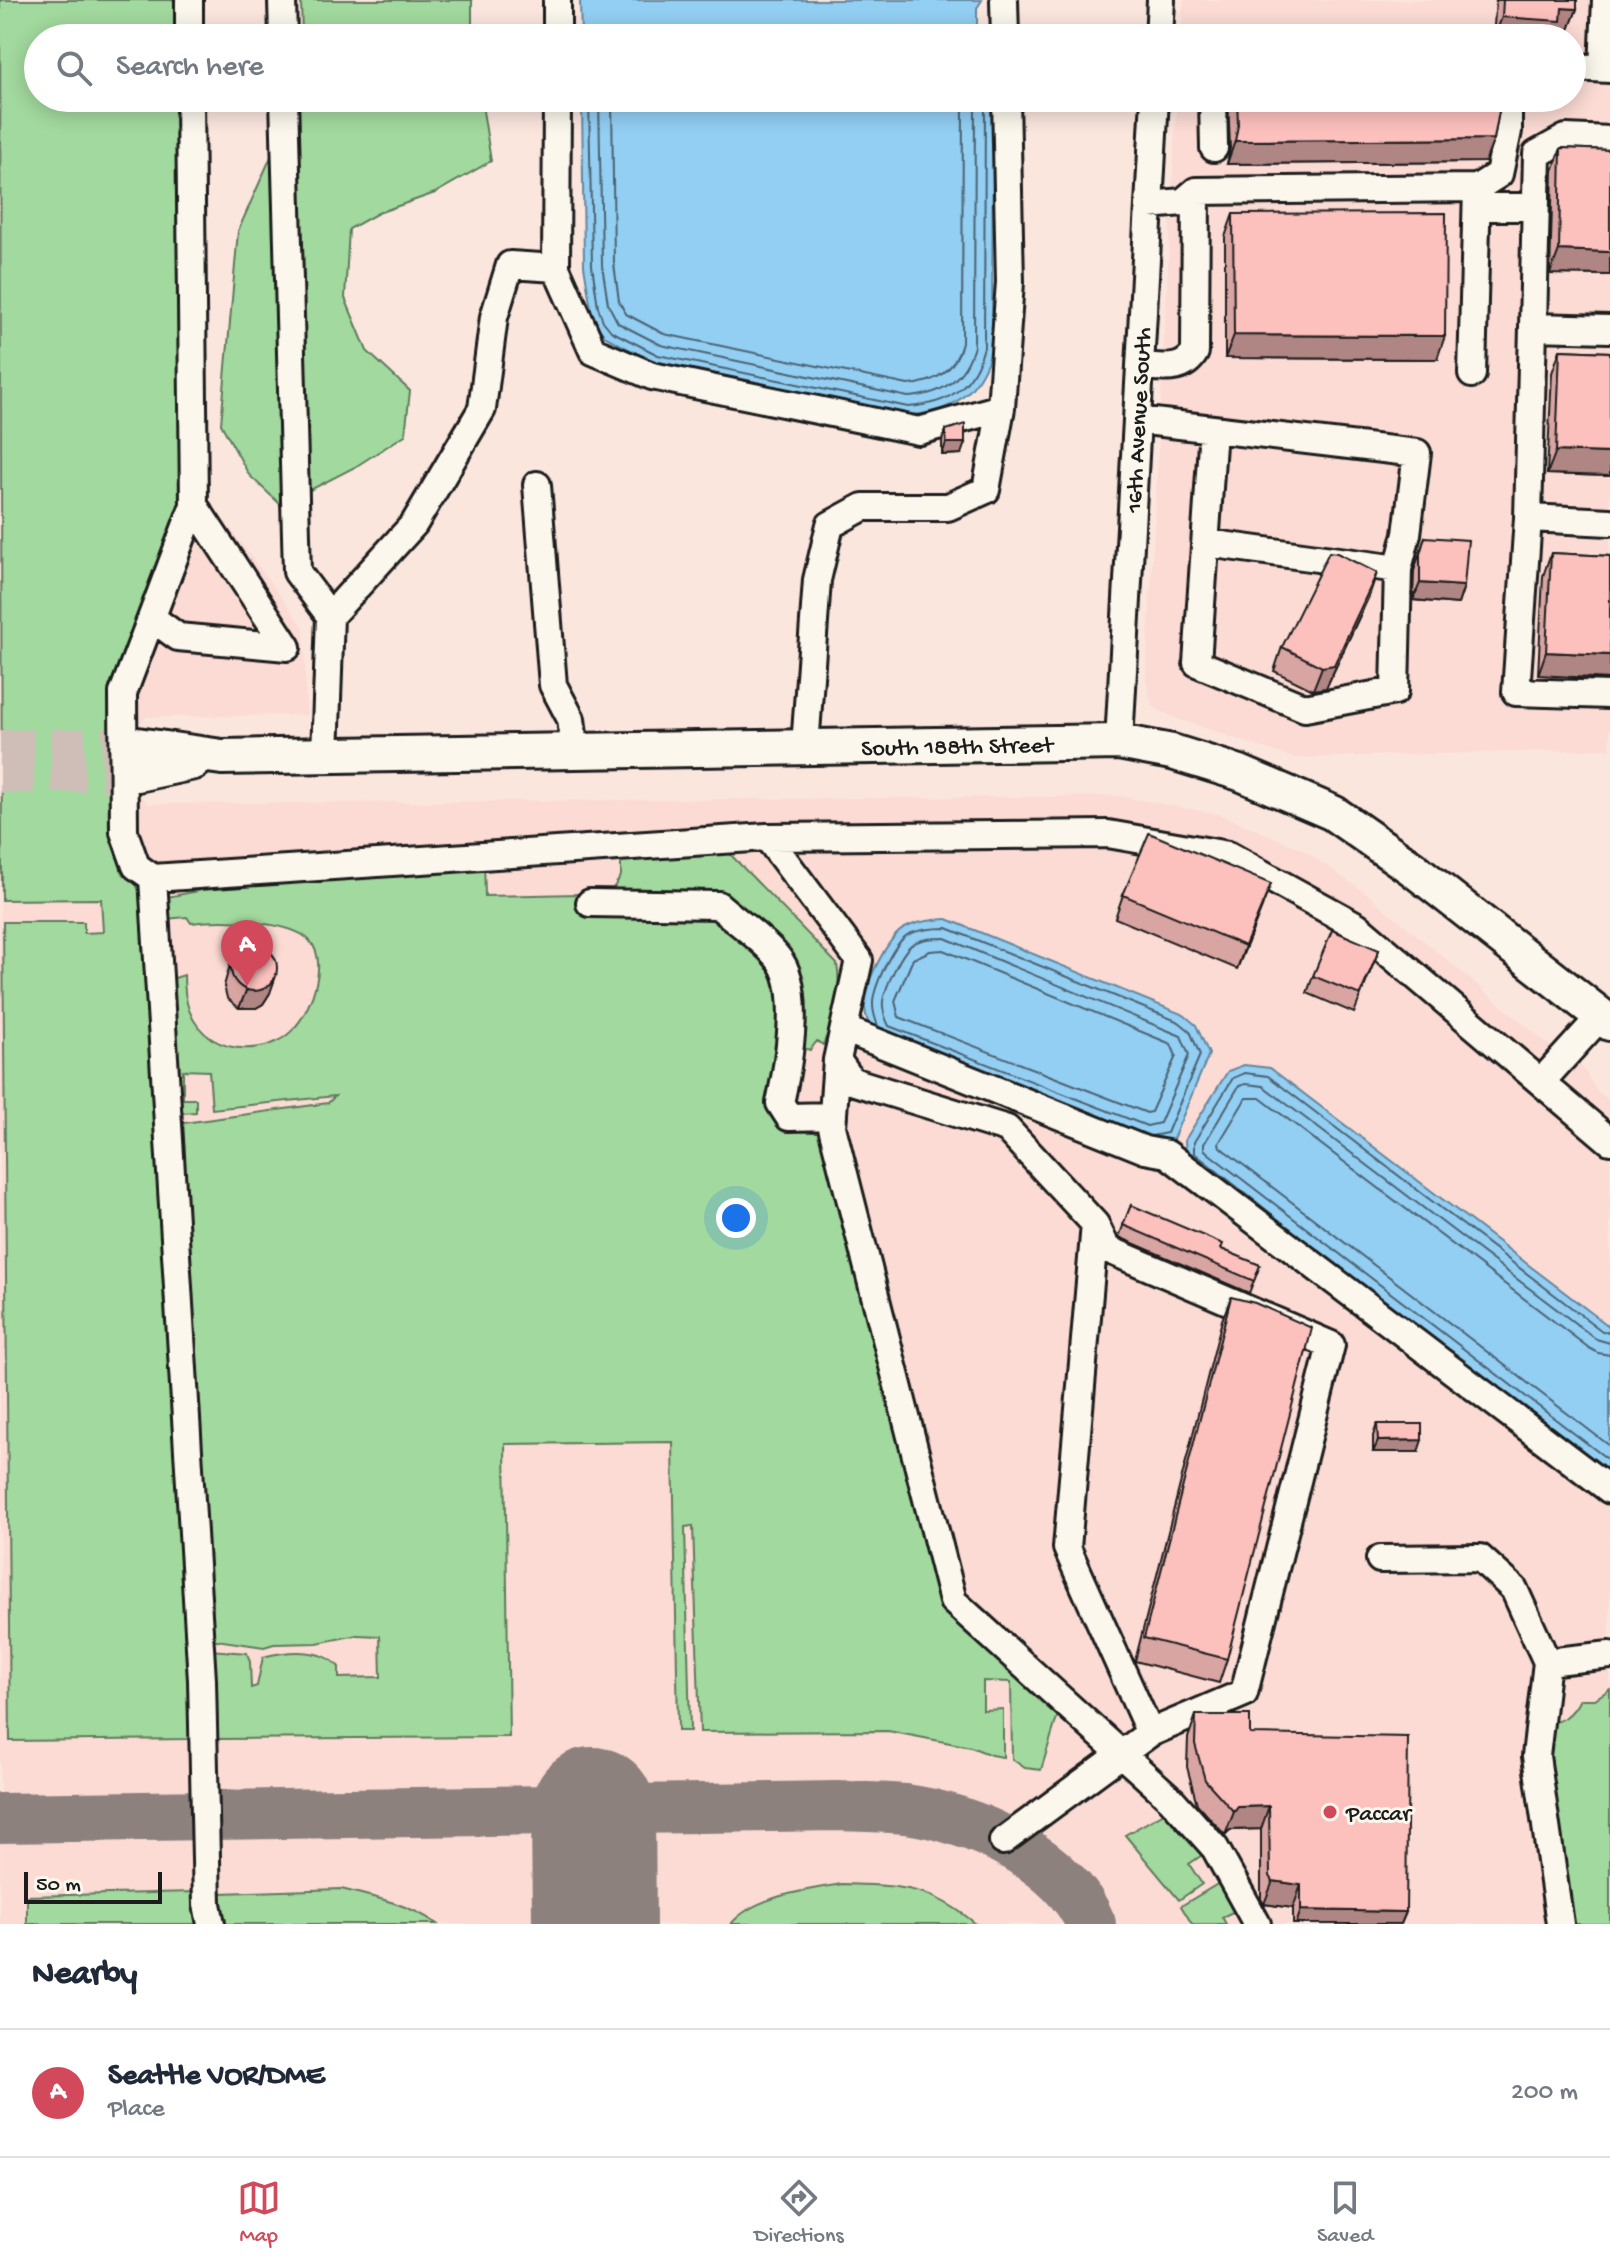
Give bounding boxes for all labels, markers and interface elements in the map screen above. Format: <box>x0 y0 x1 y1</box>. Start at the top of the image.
search box <box>24 24 1586 112</box>
icon: search <box>52 46 96 90</box>
text: Search here <box>116 51 264 86</box>
street label: 16th Avenue South <box>1121 327 1160 515</box>
street label: South 188th Street <box>861 732 1055 765</box>
pin: A <box>221 920 273 986</box>
your location <box>716 1198 756 1238</box>
place label: Paccar <box>1345 1801 1413 1830</box>
marker: Paccar <box>1321 1803 1339 1821</box>
scale bar <box>24 1868 162 1904</box>
text: 50 m <box>36 1873 81 1899</box>
text: Nearby <box>32 1956 137 1996</box>
text: Seattle VOR/DME <box>108 2060 324 2095</box>
text: A <box>50 2078 66 2109</box>
text: 200 m <box>1511 2078 1578 2109</box>
text: Place <box>108 2095 165 2126</box>
tab: Map <box>237 2176 281 2250</box>
tab: Directions <box>754 2176 844 2250</box>
tab: Saved <box>1317 2176 1373 2250</box>

